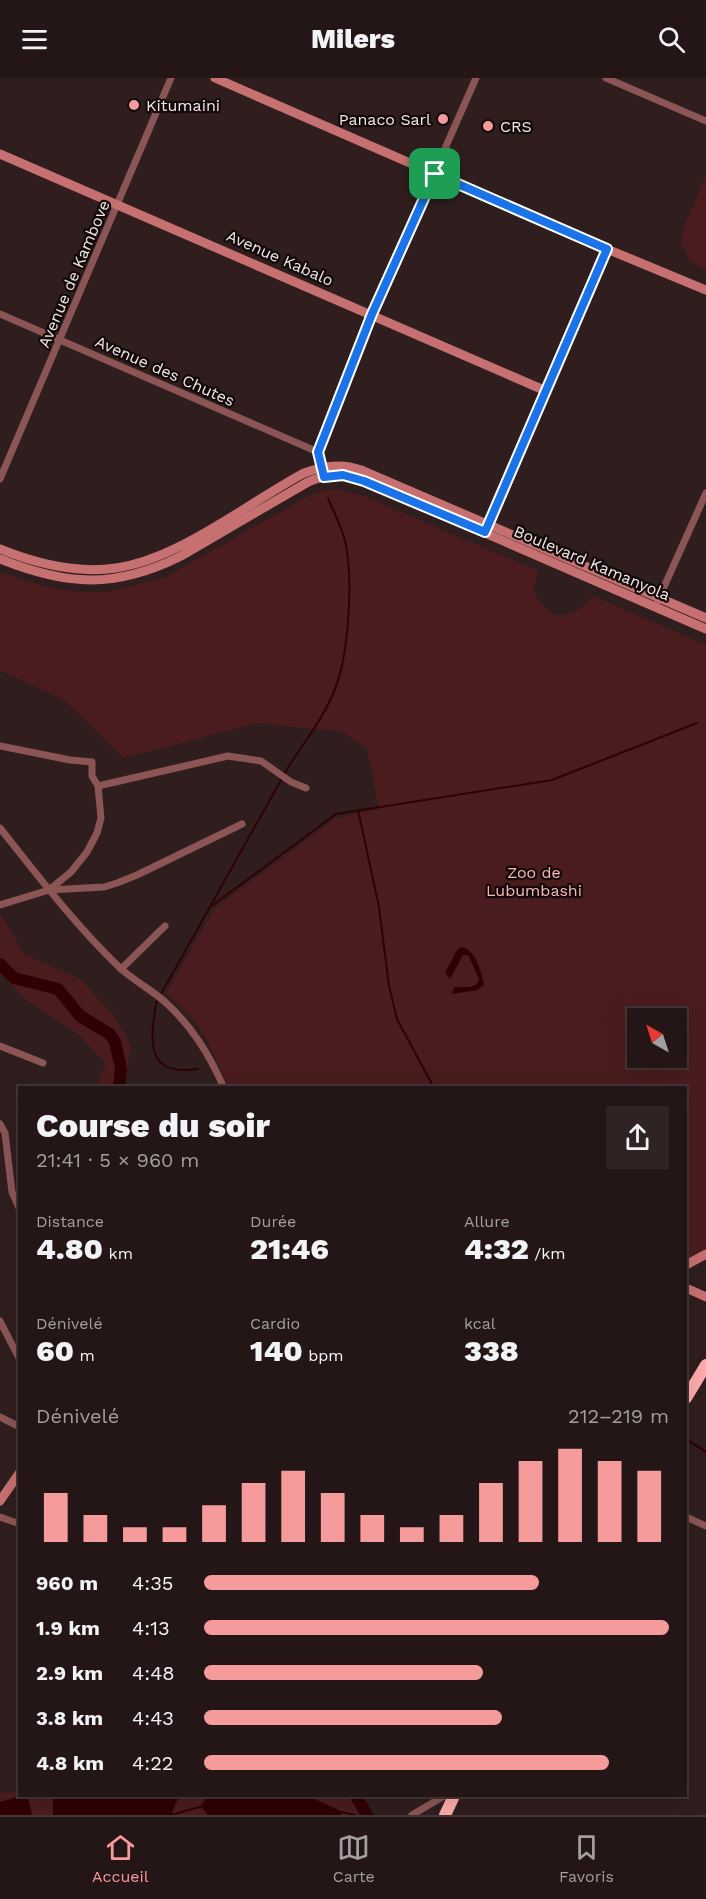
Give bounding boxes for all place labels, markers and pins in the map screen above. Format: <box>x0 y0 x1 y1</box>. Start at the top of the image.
place label: Kitumaini <box>146 96 220 115</box>
marker: Kitumaini <box>127 98 141 112</box>
place label: Panaco Sarl <box>339 110 431 129</box>
marker: Panaco Sarl <box>436 112 450 126</box>
place label: CRS <box>500 117 532 136</box>
marker: CRS <box>481 119 495 133</box>
pin <box>409 148 460 199</box>

